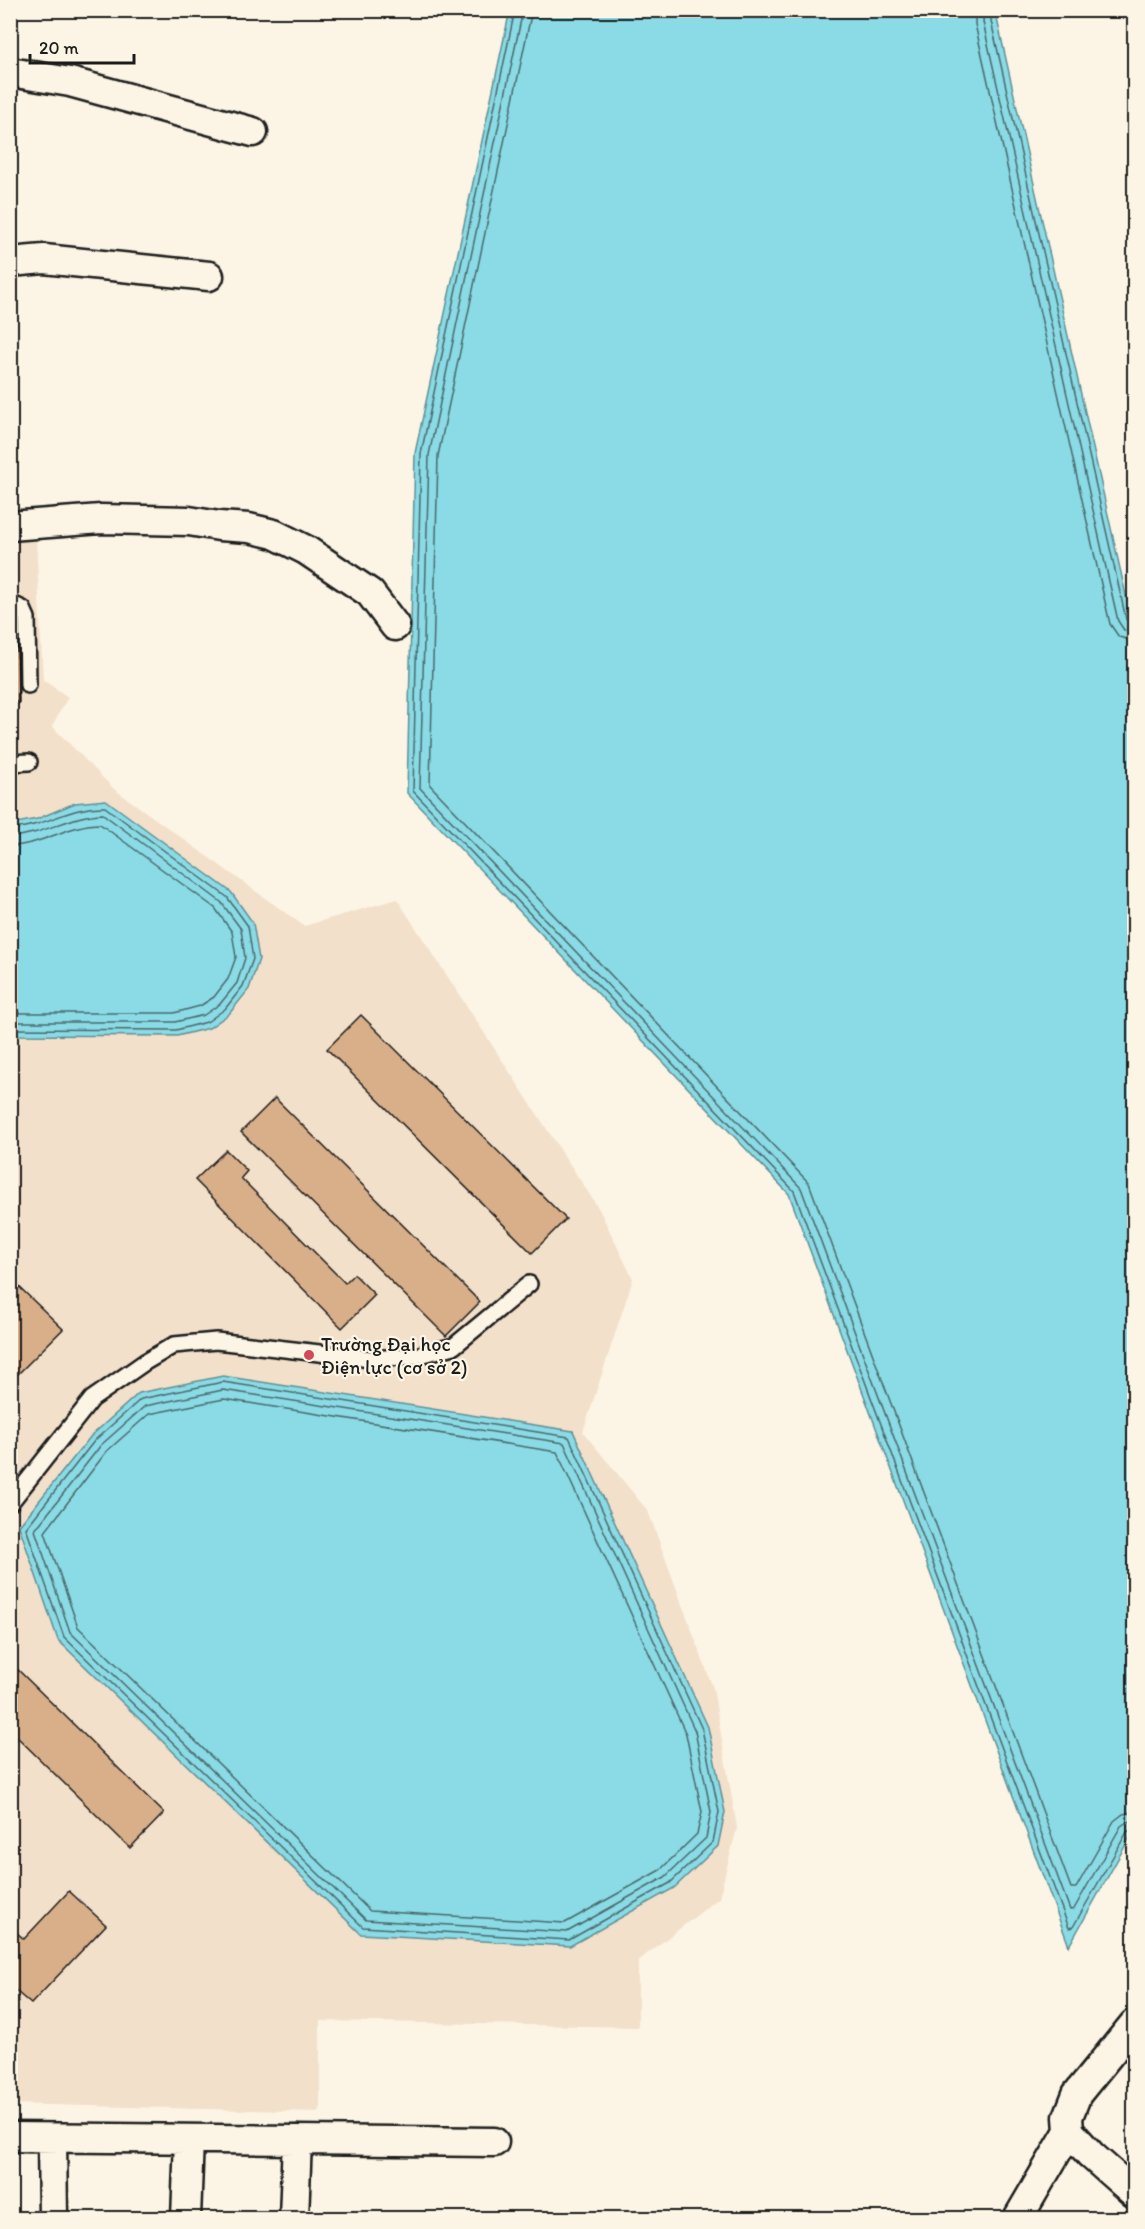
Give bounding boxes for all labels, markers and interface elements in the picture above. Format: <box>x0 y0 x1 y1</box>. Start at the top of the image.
scale bar <box>30 27 134 65</box>
text: 20 m <box>39 37 79 59</box>
place label: Trường Đại học Điện lực (cơ sở 2) <box>321 1332 468 1379</box>
marker: Trường Đại học Điện lực (cơ sở 2) <box>302 1348 316 1362</box>

